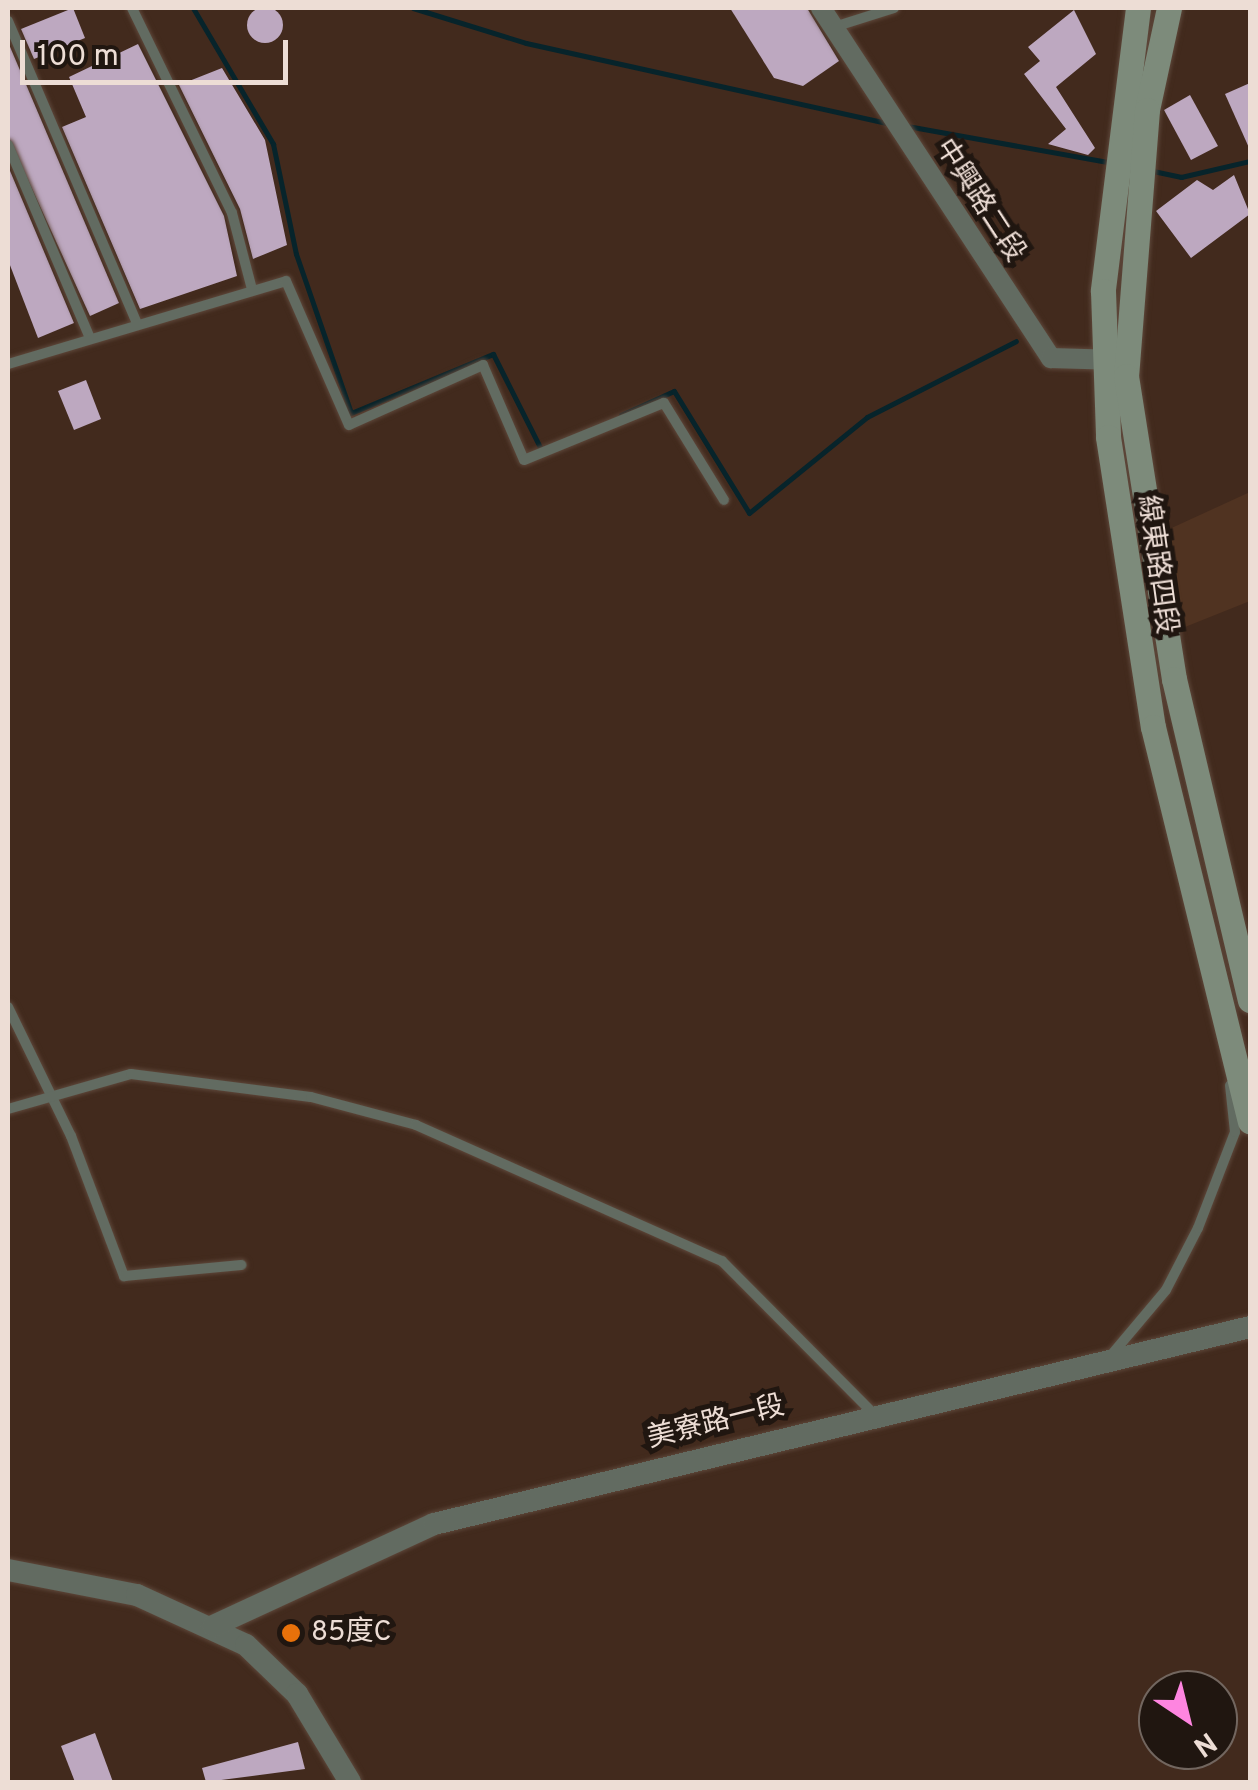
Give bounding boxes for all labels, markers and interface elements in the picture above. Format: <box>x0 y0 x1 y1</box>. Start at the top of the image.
scale bar <box>25 20 292 82</box>
text: 100 m <box>37 39 119 76</box>
street label: 中興路二段 <box>927 133 1031 269</box>
street label: 線東路四段 <box>1130 493 1182 637</box>
street label: 美寮路一段 <box>644 1390 788 1456</box>
place label: 85度C <box>311 1616 392 1650</box>
marker: 85度C <box>280 1622 302 1644</box>
north arrow <box>1138 1670 1238 1770</box>
text: N <box>1186 1722 1223 1763</box>

